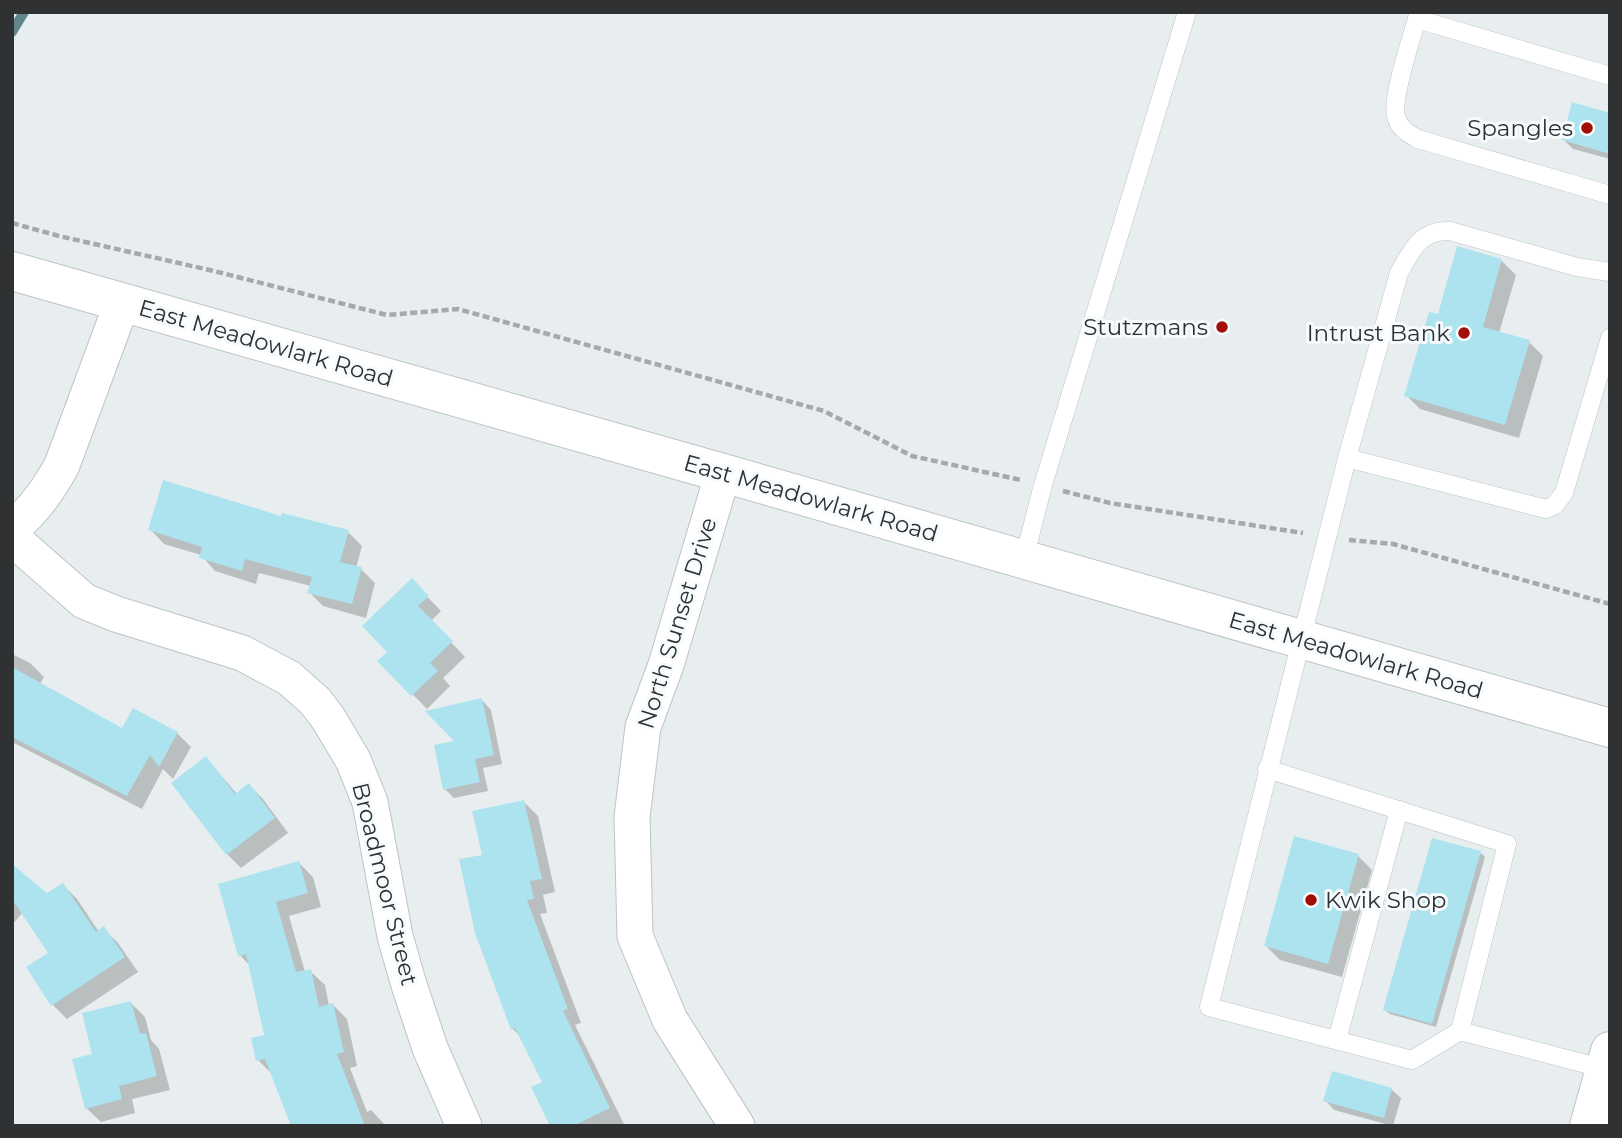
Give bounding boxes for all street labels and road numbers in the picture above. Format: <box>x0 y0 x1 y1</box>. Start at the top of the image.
street label: East Meadowlark Road <box>136 293 396 393</box>
street label: East Meadowlark Road <box>681 448 941 548</box>
street label: North Sunset Drive <box>632 514 722 732</box>
street label: East Meadowlark Road <box>1226 605 1486 705</box>
street label: Broadmoor Street <box>346 780 424 988</box>

